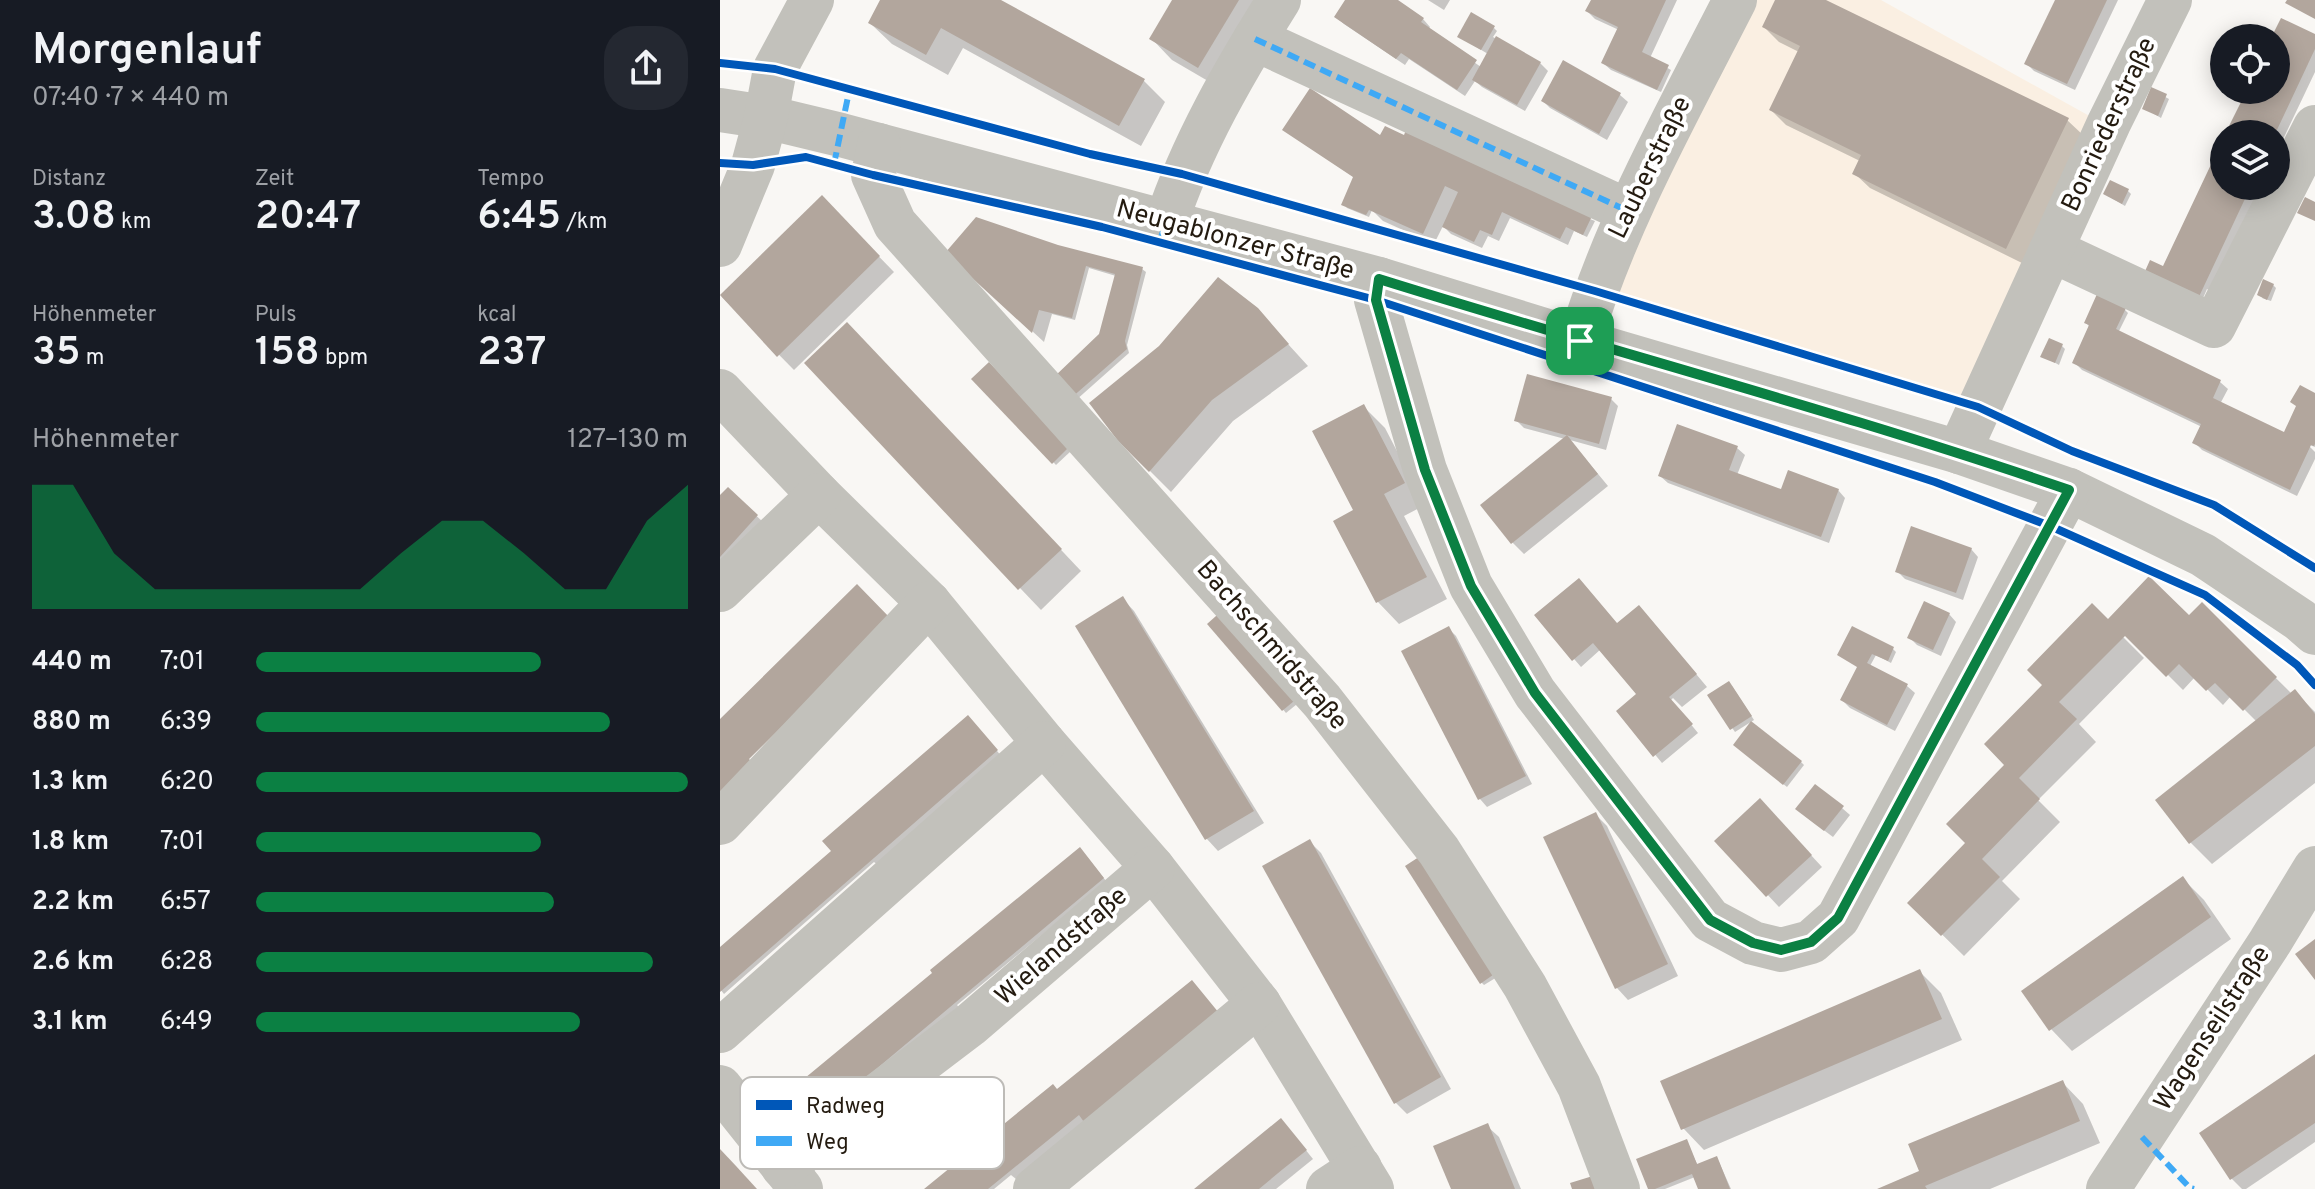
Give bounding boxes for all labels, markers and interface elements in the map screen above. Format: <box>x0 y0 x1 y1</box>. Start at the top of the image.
text: Morgenlauf <box>32 24 261 80</box>
map controls <box>2210 24 2290 200</box>
button: locate <box>2210 24 2290 104</box>
button: share <box>604 26 688 110</box>
street label: Bonriederstraße <box>2055 33 2165 217</box>
text: 07:40 · 7 × 440 m <box>32 82 229 115</box>
street label: Lauberstraße <box>1602 91 1700 245</box>
button: layers <box>2210 120 2290 200</box>
text: Distanz <box>32 166 106 193</box>
text: Zeit <box>255 166 294 193</box>
text: Tempo <box>477 166 544 193</box>
text: 3.08 <box>32 193 116 243</box>
text: 20:47 <box>255 193 361 243</box>
text: 6:45 <box>477 193 561 243</box>
street label: Neugablonzer Straße <box>1112 193 1358 289</box>
text: km <box>116 209 151 236</box>
text: /km <box>561 209 607 236</box>
text: Höhenmeter <box>32 302 156 329</box>
text: Puls <box>255 302 297 329</box>
text: kcal <box>477 302 516 329</box>
pin <box>1546 307 1614 375</box>
icon: arrive <box>1558 319 1602 363</box>
text: 35 <box>32 329 81 379</box>
text: 158 <box>255 329 320 379</box>
text: 237 <box>477 329 547 379</box>
text: m <box>81 345 104 372</box>
text: bpm <box>320 345 368 372</box>
text: Höhenmeter <box>32 424 179 457</box>
text: 127–130 m <box>567 424 688 457</box>
street label: Bachschmidstraße <box>1188 554 1354 738</box>
text: 440 m <box>32 646 112 679</box>
text: 7:01 <box>160 646 205 679</box>
text: 880 m <box>32 706 111 739</box>
text: 6:39 <box>160 706 212 739</box>
text: 1.3 km <box>32 766 108 799</box>
text: 6:20 <box>160 766 214 799</box>
text: 1.8 km <box>32 826 109 859</box>
text: 7:01 <box>160 826 205 859</box>
street label: Wielandstraße <box>989 880 1135 1014</box>
text: 2.2 km <box>32 886 114 919</box>
text: 6:57 <box>160 886 211 919</box>
street label: Wagenseilstraße <box>2147 940 2279 1118</box>
text: 2.6 km <box>32 946 114 979</box>
text: 6:28 <box>160 946 213 979</box>
text: 3.1 km <box>32 1006 108 1039</box>
text: 6:49 <box>160 1006 213 1039</box>
legend <box>740 1077 1004 1169</box>
text: Radweg <box>806 1094 885 1121</box>
text: Weg <box>806 1130 849 1157</box>

